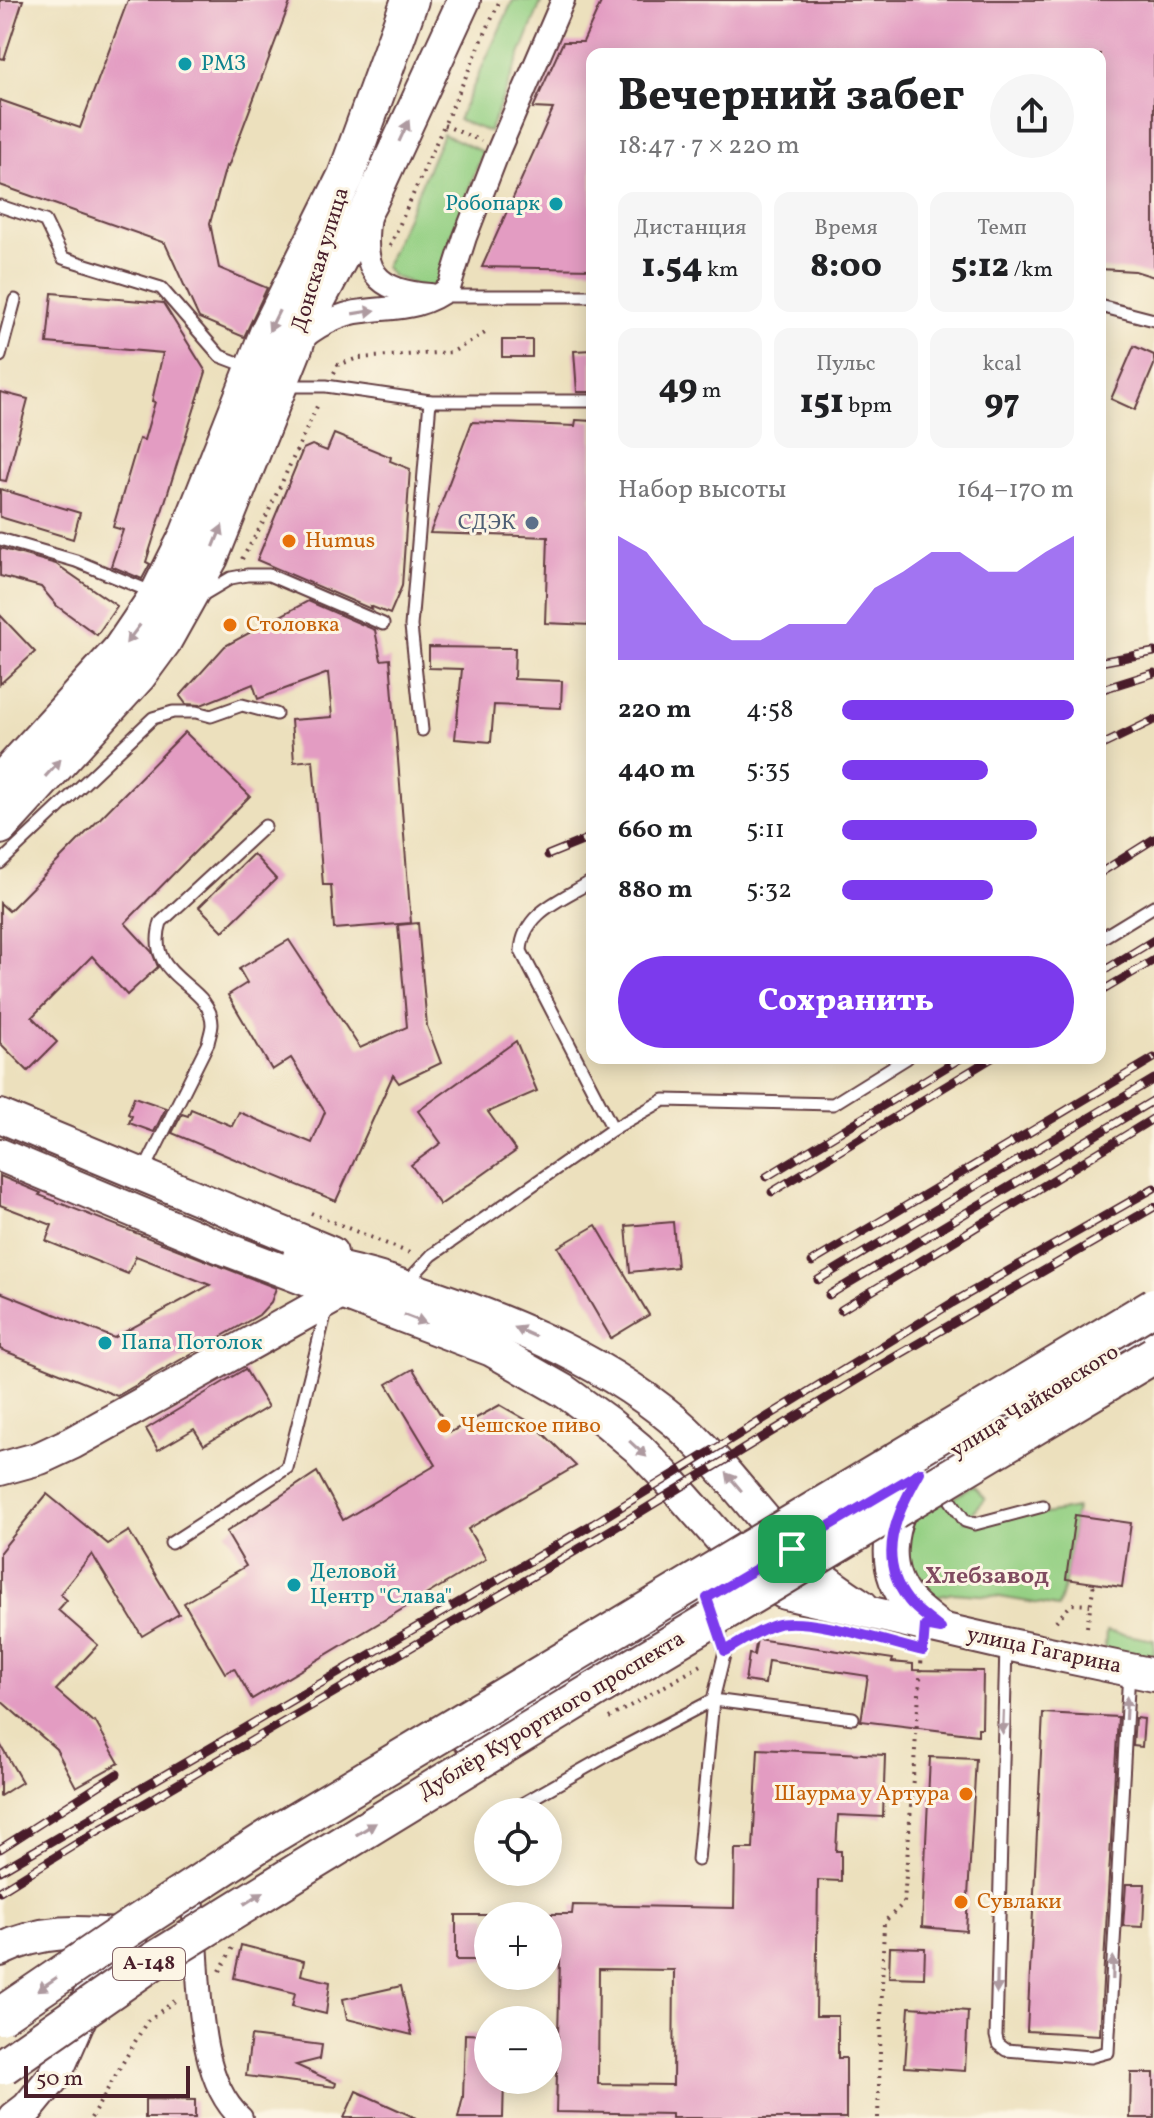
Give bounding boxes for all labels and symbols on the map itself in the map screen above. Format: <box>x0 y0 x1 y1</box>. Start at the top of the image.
place label: РМЗ <box>201 49 246 80</box>
marker: РМЗ <box>176 55 194 73</box>
one-way arrow <box>397 120 411 143</box>
street label: Донская улица <box>284 184 358 336</box>
place label: Робопарк <box>445 189 540 220</box>
marker: Робопарк <box>547 195 565 213</box>
one-way arrow <box>352 305 377 318</box>
one-way arrow <box>267 310 281 333</box>
place label: СДЭК <box>458 508 516 539</box>
marker: СДЭК <box>523 514 541 532</box>
one-way arrow <box>212 524 225 548</box>
place label: Humus <box>305 526 375 557</box>
marker: Humus <box>280 532 298 550</box>
place label: Столовка <box>246 610 340 641</box>
marker: Столовка <box>221 616 239 634</box>
one-way arrow <box>125 624 141 644</box>
one-way arrow <box>43 759 61 778</box>
one-way arrow <box>403 1313 427 1326</box>
one-way arrow <box>514 1325 537 1339</box>
place label: Папа Потолок <box>121 1328 263 1359</box>
marker: Папа Потолок <box>96 1334 114 1352</box>
street label: улица Чайковского <box>945 1338 1125 1466</box>
place label: Чешское пиво <box>460 1411 601 1442</box>
marker: Чешское пиво <box>435 1417 453 1435</box>
one-way arrow <box>628 1439 647 1457</box>
one-way arrow <box>726 1473 743 1493</box>
pin <box>758 1515 826 1583</box>
place label: Деловой Центр "Слава" <box>310 1557 452 1613</box>
district label: Хлебзавод <box>925 1560 1049 1594</box>
marker: Деловой Центр "Слава" <box>285 1576 303 1594</box>
street label: улица Гагарина <box>964 1619 1124 1683</box>
street label: Дублёр Курортного проспекта <box>413 1624 691 1808</box>
one-way arrow <box>1120 1695 1133 1720</box>
one-way arrow <box>997 1710 1010 1735</box>
place label: Шаурма у Артура <box>774 1779 950 1810</box>
marker: Шаурма у Артура <box>957 1785 975 1803</box>
one-way arrow <box>355 1822 378 1837</box>
place label: Сувлаки <box>977 1887 1062 1918</box>
one-way arrow <box>243 1892 265 1906</box>
marker: Сувлаки <box>952 1893 970 1911</box>
road number: А-148 <box>113 1948 185 1980</box>
one-way arrow <box>1107 1955 1119 1980</box>
one-way arrow <box>991 1970 1003 1995</box>
one-way arrow <box>36 1976 58 1991</box>
scale bar <box>24 2062 190 2098</box>

